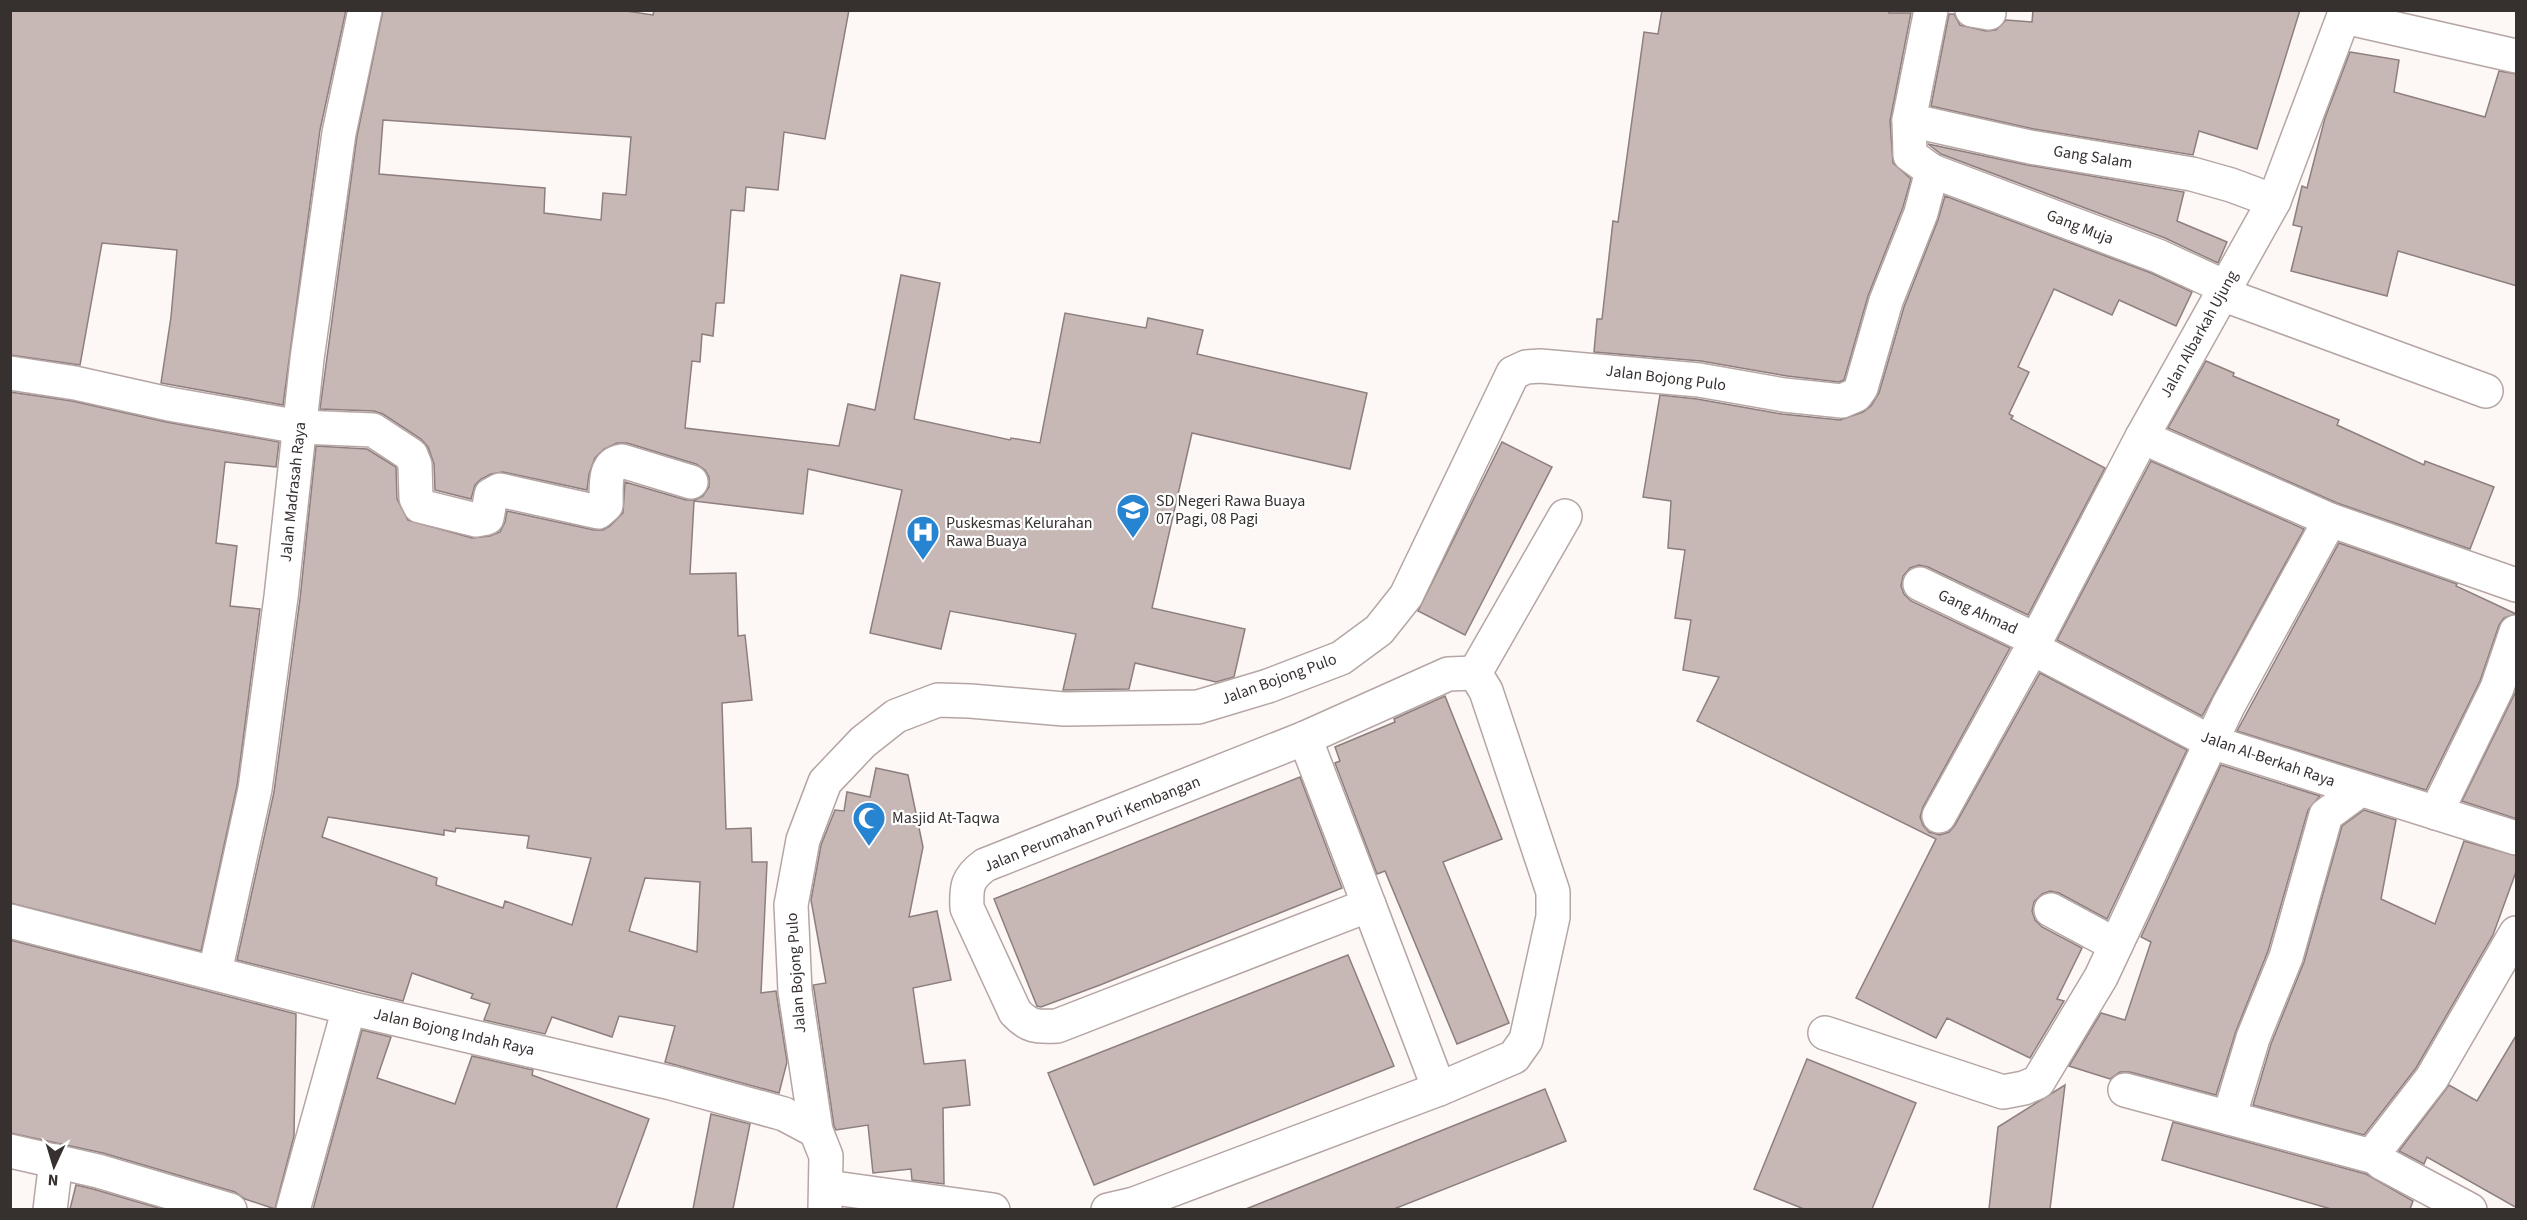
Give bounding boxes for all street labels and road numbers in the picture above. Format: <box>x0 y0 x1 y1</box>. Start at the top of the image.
street label: Gang Salam <box>2052 140 2134 174</box>
street label: Gang Muja <box>2043 204 2117 250</box>
street label: Jalan Albarkah Ujung <box>2155 266 2243 402</box>
street label: Jalan Bojong Pulo <box>1605 360 1727 396</box>
street label: Jalan Madrasah Raya <box>275 421 311 563</box>
street label: Gang Ahmad <box>1935 584 2021 640</box>
street label: Jalan Bojong Pulo <box>1218 648 1340 710</box>
street label: Jalan Al-Berkah Raya <box>2198 726 2338 792</box>
street label: Jalan Perumahan Puri Kembangan <box>981 770 1203 878</box>
street label: Jalan Bojong Pulo <box>781 912 811 1034</box>
street label: Jalan Bojong Indah Raya <box>371 1003 537 1061</box>

